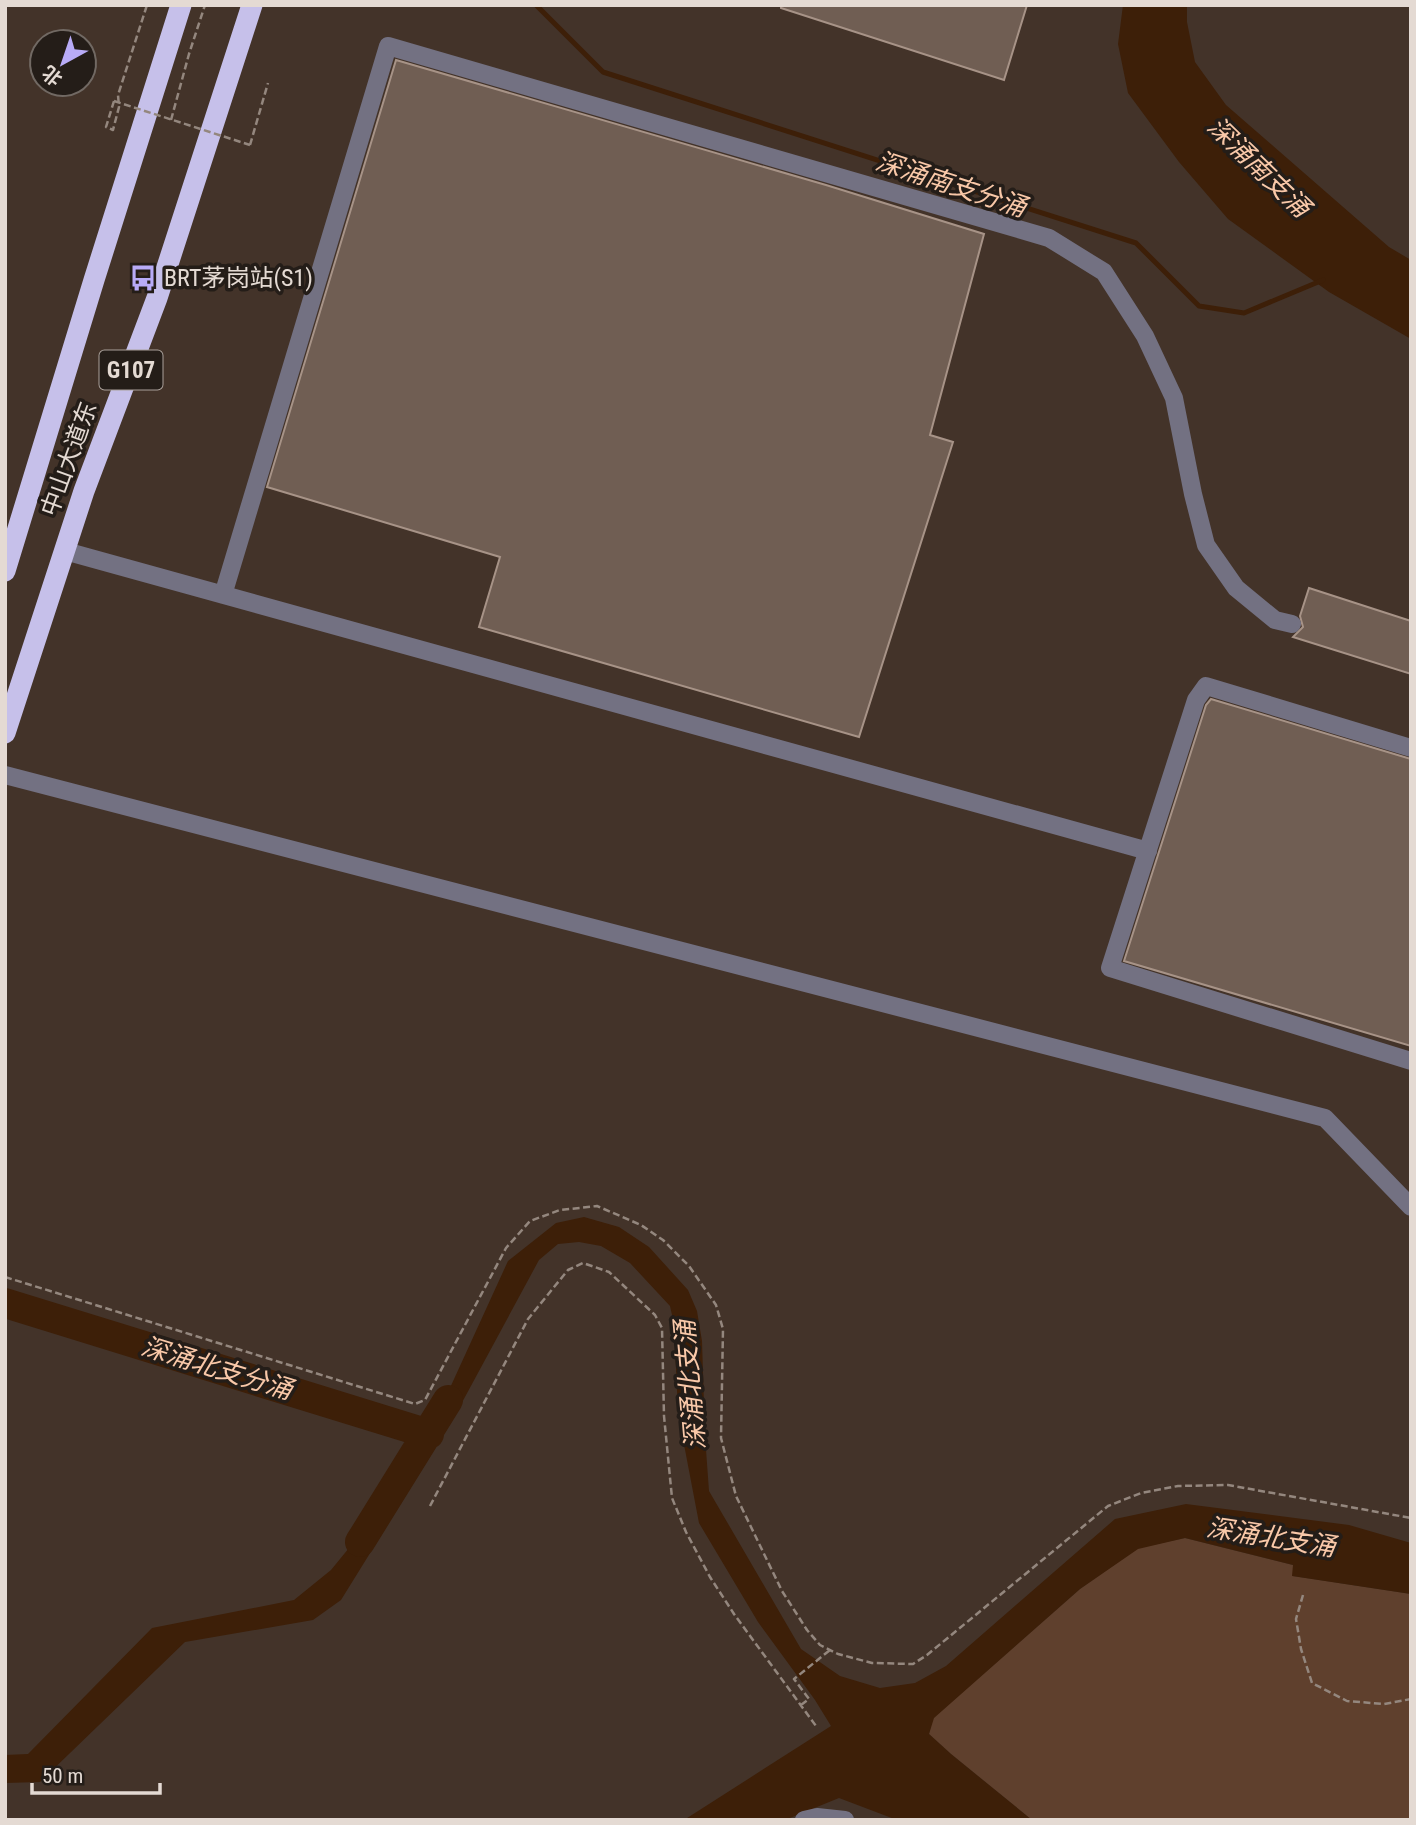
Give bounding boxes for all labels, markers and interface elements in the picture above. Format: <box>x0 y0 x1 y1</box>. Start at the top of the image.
north arrow <box>28 28 98 98</box>
text: 北 <box>38 61 67 91</box>
water label: 深涌南支涌 <box>1202 111 1318 225</box>
water label: 深涌南支分涌 <box>872 146 1033 223</box>
bus stop icon: BRT茅岗站(S1) <box>128 263 158 293</box>
place label: BRT茅岗站(S1) <box>164 264 313 292</box>
road number: G107 <box>100 350 162 390</box>
street label: 中山大道东 <box>35 398 103 520</box>
water label: 深涌北支涌 <box>669 1316 711 1451</box>
water label: 深涌北支分涌 <box>138 1331 299 1406</box>
water label: 深涌北支涌 <box>1204 1512 1341 1562</box>
scale bar <box>32 1752 159 1796</box>
text: 50 m <box>42 1764 83 1788</box>

